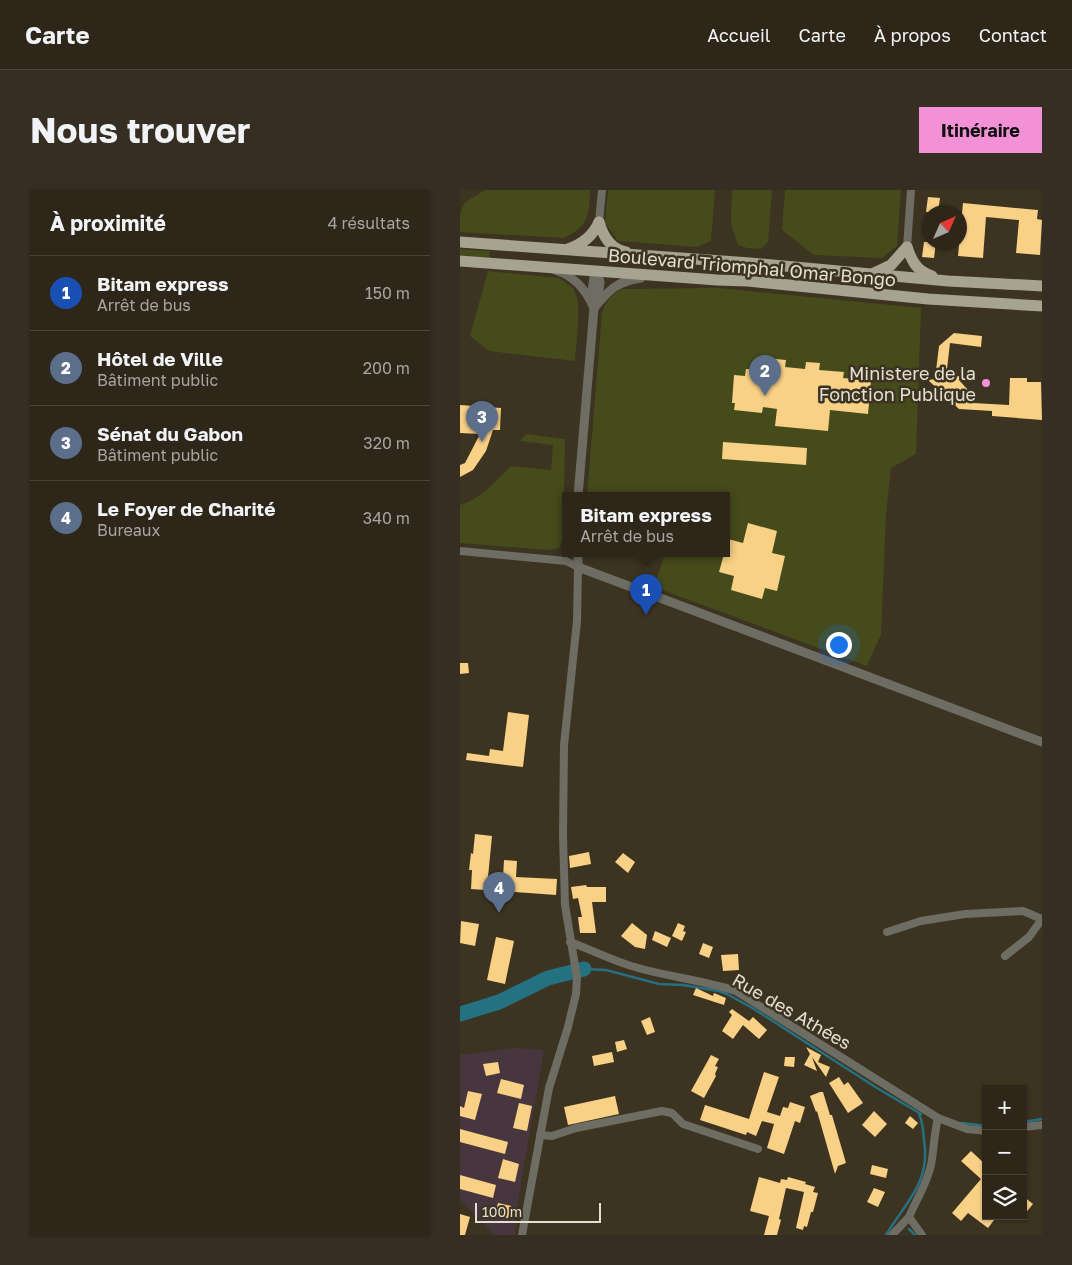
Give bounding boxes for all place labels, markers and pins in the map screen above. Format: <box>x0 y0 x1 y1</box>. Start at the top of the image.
pin: 2 <box>749 355 781 396</box>
place label: Ministere de la Fonction Publique <box>819 362 976 405</box>
marker: Ministere de la Fonction Publique <box>980 377 992 389</box>
pin: 3 <box>466 401 498 442</box>
pin: 1 <box>630 574 662 615</box>
pin: 4 <box>483 872 515 913</box>

